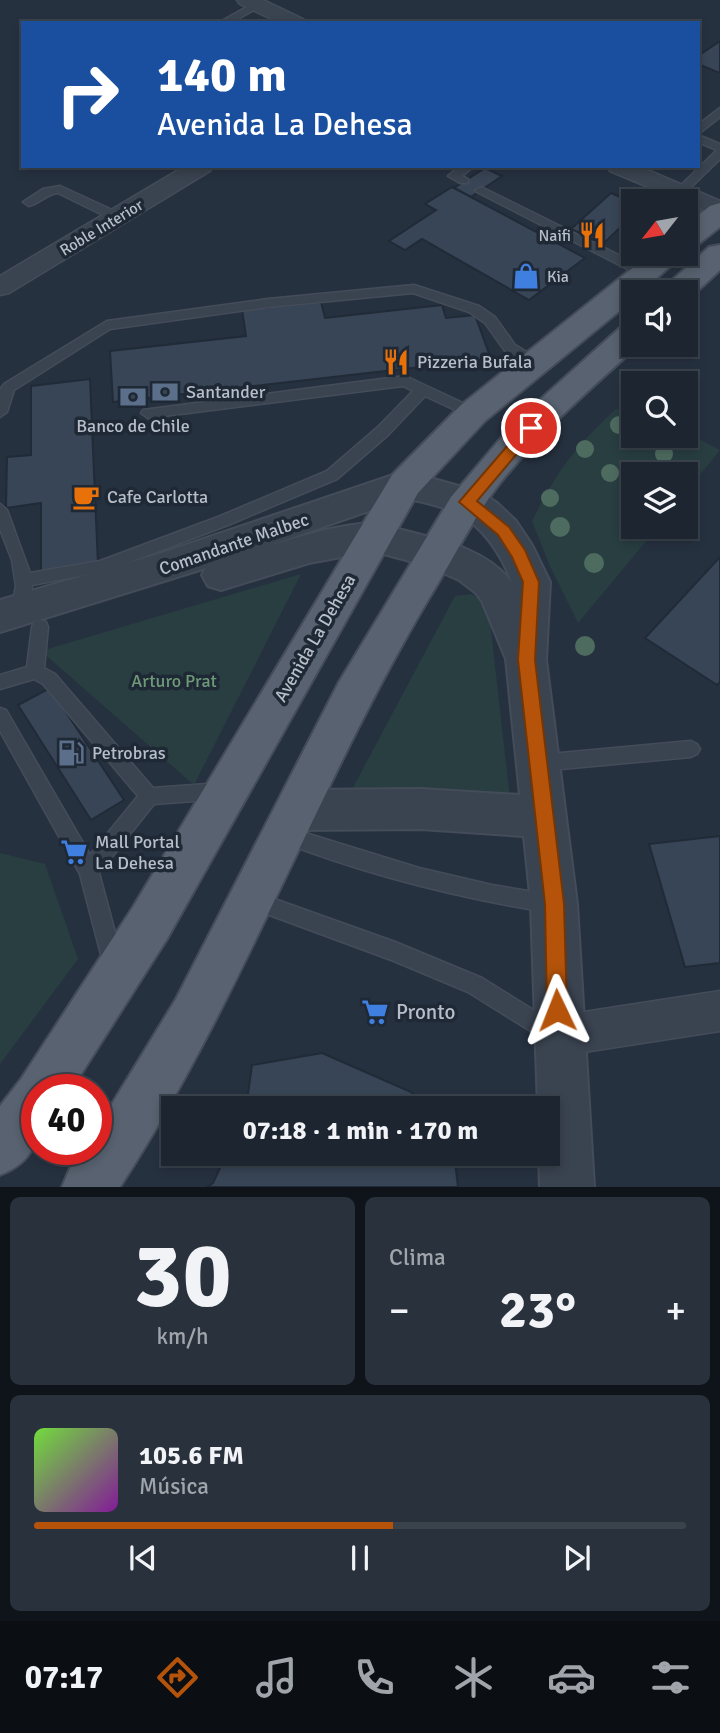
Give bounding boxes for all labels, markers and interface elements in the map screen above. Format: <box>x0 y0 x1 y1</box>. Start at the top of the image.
text: 140 m <box>157 45 287 105</box>
icon: right <box>42 49 133 140</box>
text: Avenida La Dehesa <box>157 105 413 144</box>
north arrow <box>621 189 698 266</box>
map controls <box>621 189 698 539</box>
street label: Roble Interior <box>56 195 147 261</box>
restaurant icon: Naifi <box>577 220 607 250</box>
place label: Naifi <box>538 226 571 246</box>
shop icon: Kia <box>511 261 541 291</box>
place label: Kia <box>547 267 569 287</box>
button: sound <box>621 280 698 357</box>
restaurant icon: Pizzeria Bufala <box>381 347 411 377</box>
place label: Pizzeria Bufala <box>417 351 532 373</box>
button: search <box>621 371 698 448</box>
bank icon: Santander <box>150 377 180 407</box>
place label: Santander <box>186 381 266 403</box>
bank icon: Banco de Chile <box>118 382 148 412</box>
pin <box>501 398 561 458</box>
icon: arrive <box>512 409 550 447</box>
place label: Banco de Chile <box>76 415 190 437</box>
button: layers <box>621 462 698 539</box>
cafe icon: Cafe Carlotta <box>71 482 101 512</box>
place label: Cafe Carlotta <box>107 486 208 508</box>
street label: Comandante Malbec <box>156 508 312 580</box>
street label: Avenida La Dehesa <box>270 570 360 706</box>
park label: Arturo Prat <box>131 670 217 692</box>
fuel station icon: Petrobras <box>56 738 86 768</box>
place label: Petrobras <box>92 742 166 764</box>
place label: Mall Portal La Dehesa <box>95 831 180 874</box>
supermarket icon: Mall Portal La Dehesa <box>59 837 89 867</box>
position arrow <box>520 973 594 1047</box>
supermarket icon: Pronto <box>360 997 390 1027</box>
place label: Pronto <box>396 999 455 1025</box>
speed limit sign: 40 <box>21 1074 112 1165</box>
text: 07:18 · 1 min · 170 m <box>243 1115 478 1147</box>
text: 30 <box>133 1220 232 1333</box>
text: Clima <box>389 1243 446 1272</box>
text: 23° <box>499 1278 576 1342</box>
text: − <box>389 1287 410 1334</box>
text: + <box>665 1287 686 1334</box>
text: km/h <box>156 1322 209 1351</box>
text: 105.6 FM <box>139 1440 244 1472</box>
text: Música <box>139 1472 209 1501</box>
icon: previous <box>124 1539 162 1577</box>
icon: pause <box>341 1539 379 1577</box>
icon: next <box>558 1539 596 1577</box>
icon: directions <box>153 1653 202 1702</box>
icon: music <box>252 1653 301 1702</box>
icon: phone <box>350 1653 399 1702</box>
icon: climate <box>449 1653 498 1702</box>
icon: car <box>547 1653 596 1702</box>
icon: filters <box>646 1653 695 1702</box>
text: 07:17 <box>25 1658 103 1697</box>

